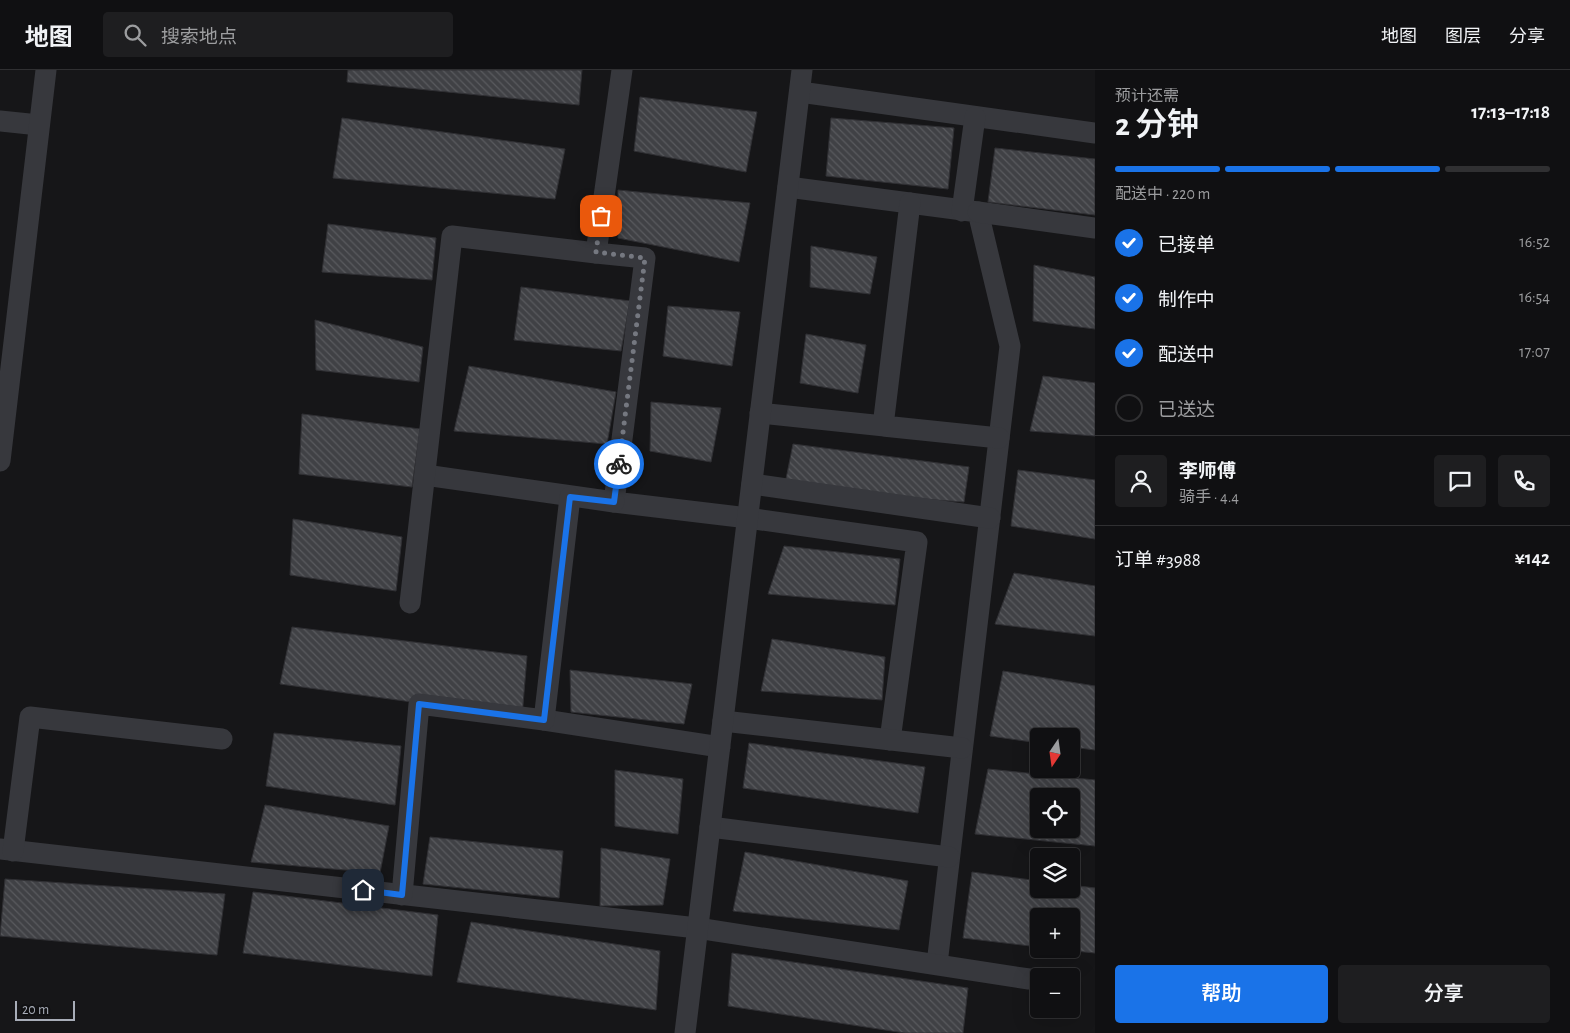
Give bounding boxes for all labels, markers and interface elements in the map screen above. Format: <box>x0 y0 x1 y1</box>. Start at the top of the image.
search box <box>103 12 453 57</box>
icon: search <box>121 21 149 49</box>
text: 地图 <box>25 26 73 50</box>
text: 搜索地点 <box>161 28 237 47</box>
text: 地图 <box>1381 28 1417 46</box>
text: 图层 <box>1445 28 1481 46</box>
text: 分享 <box>1509 28 1545 46</box>
text: 预计还需 <box>1115 88 1179 104</box>
text: 17:13–17:18 <box>1471 103 1550 122</box>
text: 2 分钟 <box>1115 109 1199 141</box>
text: 配送中 · 220 m <box>1115 186 1210 202</box>
pin <box>580 195 622 237</box>
icon: bag <box>587 202 615 230</box>
icon: check <box>1115 229 1143 257</box>
text: 16:52 <box>1519 234 1550 250</box>
text: 已接单 <box>1158 236 1215 255</box>
icon: check <box>1115 284 1143 312</box>
text: 16:54 <box>1519 289 1550 305</box>
text: 制作中 <box>1158 291 1215 310</box>
icon: check <box>1115 339 1143 367</box>
text: 17:07 <box>1519 344 1550 360</box>
text: 配送中 <box>1158 346 1215 365</box>
text: 已送达 <box>1158 401 1215 420</box>
courier <box>594 439 644 489</box>
icon: bike <box>605 450 633 478</box>
button: person <box>1115 455 1167 507</box>
button: chat <box>1434 455 1486 507</box>
button: phone <box>1498 455 1550 507</box>
text: 李师傅 <box>1179 462 1236 481</box>
text: 骑手 · 4.4 <box>1179 489 1239 505</box>
text: ¥142 <box>1515 549 1550 568</box>
text: 订单 #3988 <box>1115 551 1201 570</box>
north arrow <box>1030 728 1080 778</box>
map controls <box>1030 728 1080 1018</box>
button: locate <box>1030 788 1080 838</box>
button: layers <box>1030 848 1080 898</box>
pin <box>342 869 384 911</box>
icon: home <box>349 876 377 904</box>
button: + <box>1030 908 1080 958</box>
button: 帮助 <box>1115 965 1328 1023</box>
button: 分享 <box>1338 965 1550 1023</box>
button: − <box>1030 968 1080 1018</box>
scale bar <box>15 998 75 1021</box>
text: 20 m <box>22 1003 49 1017</box>

